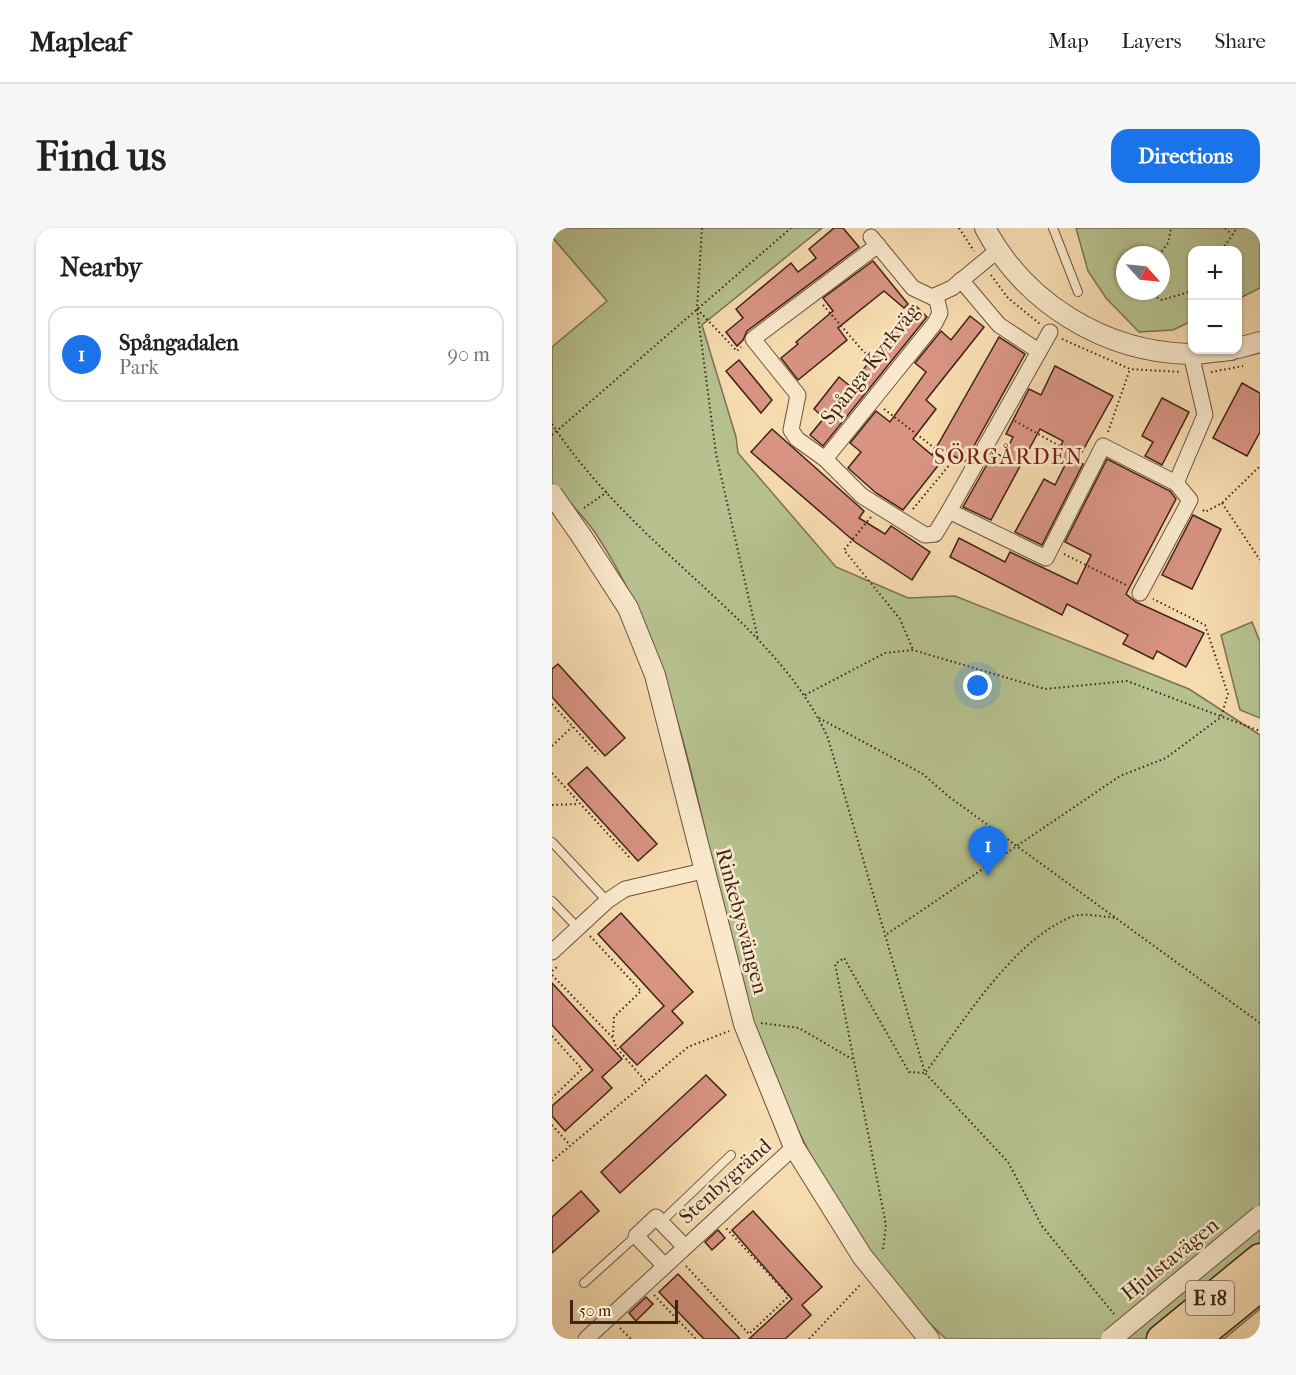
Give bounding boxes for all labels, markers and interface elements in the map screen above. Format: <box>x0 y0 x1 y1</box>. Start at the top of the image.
text: Mapleaf <box>30 25 127 58</box>
text: Map <box>1048 29 1089 53</box>
text: Layers <box>1122 29 1181 53</box>
text: Share <box>1214 29 1266 53</box>
button: Directions <box>1111 129 1260 183</box>
text: Find us <box>36 132 166 181</box>
north arrow <box>1116 246 1170 300</box>
map controls <box>1188 246 1242 354</box>
button: + <box>1188 246 1242 300</box>
text: Nearby <box>60 252 142 283</box>
street label: Spånga Kyrkväg <box>816 298 925 429</box>
button: − <box>1188 300 1242 354</box>
text: Spångadalen <box>119 330 239 356</box>
text: 1 <box>78 343 85 366</box>
text: 90 m <box>448 343 490 366</box>
text: Park <box>119 356 159 379</box>
district label: SÖRGÅRDEN <box>934 443 1084 470</box>
your location <box>963 671 992 700</box>
pin: 1 <box>968 826 1008 876</box>
street label: Rinkebysvängen <box>711 846 773 996</box>
street label: Stenbygränd <box>674 1133 776 1229</box>
street label: Hjulstavägen <box>1117 1213 1223 1305</box>
road number: E 18 <box>1186 1281 1234 1315</box>
scale bar <box>570 1297 678 1324</box>
text: 50 m <box>579 1301 611 1320</box>

